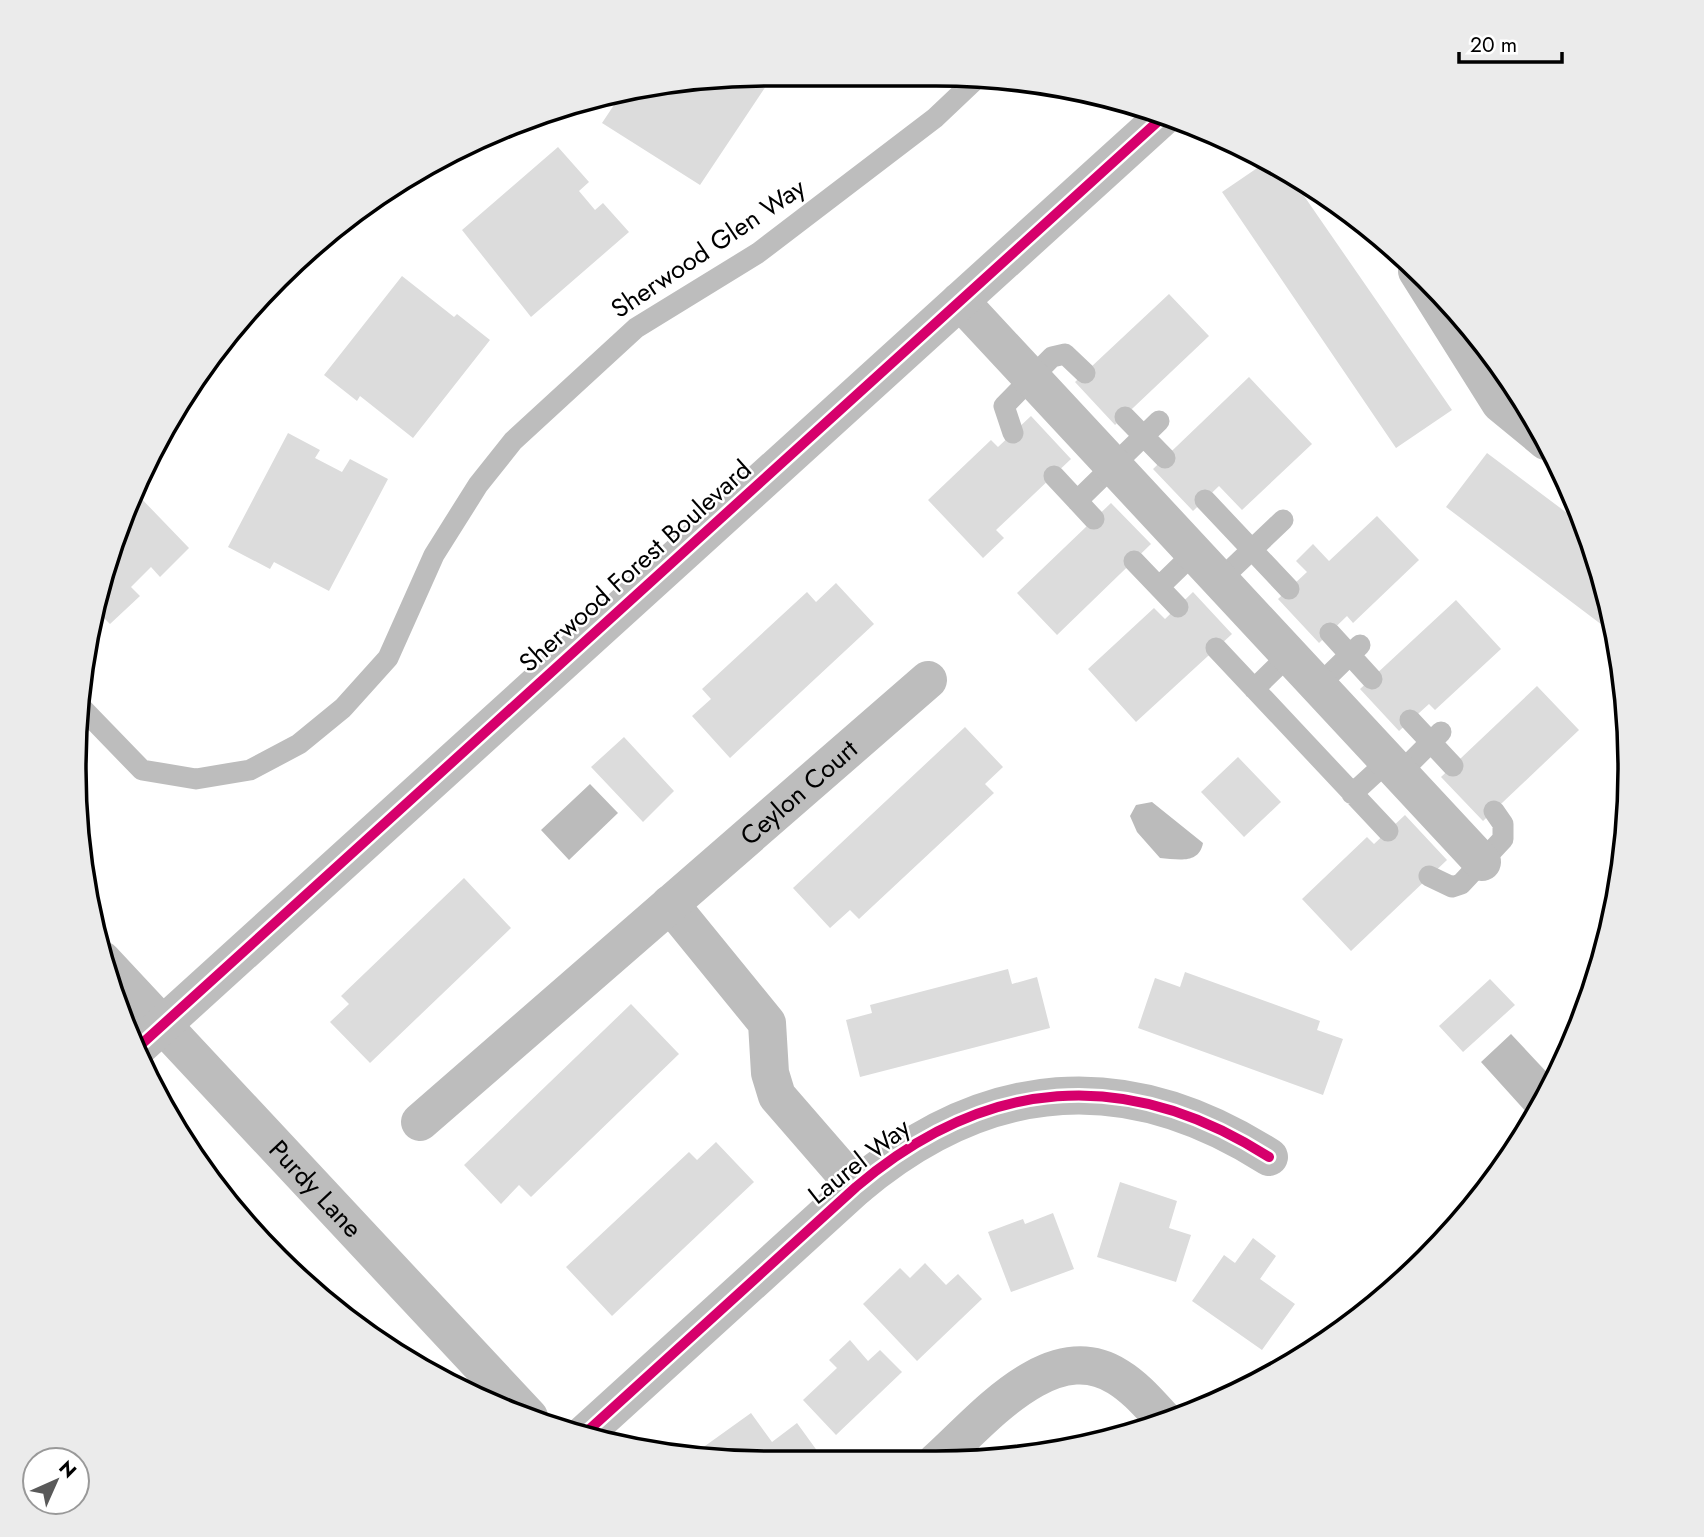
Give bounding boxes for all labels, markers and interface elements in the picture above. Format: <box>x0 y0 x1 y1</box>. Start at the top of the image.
scale bar <box>1459 21 1562 65</box>
text: 20 m <box>1470 30 1517 60</box>
street label: Sherwood Glen Way <box>603 168 813 327</box>
street label: Sherwood Forest Boulevard <box>510 451 760 681</box>
street label: Ceylon Court <box>732 730 866 854</box>
street label: Laurel Way <box>800 1109 919 1213</box>
street label: Purdy Lane <box>260 1131 371 1246</box>
north arrow <box>21 1446 91 1516</box>
text: N <box>53 1454 83 1484</box>

